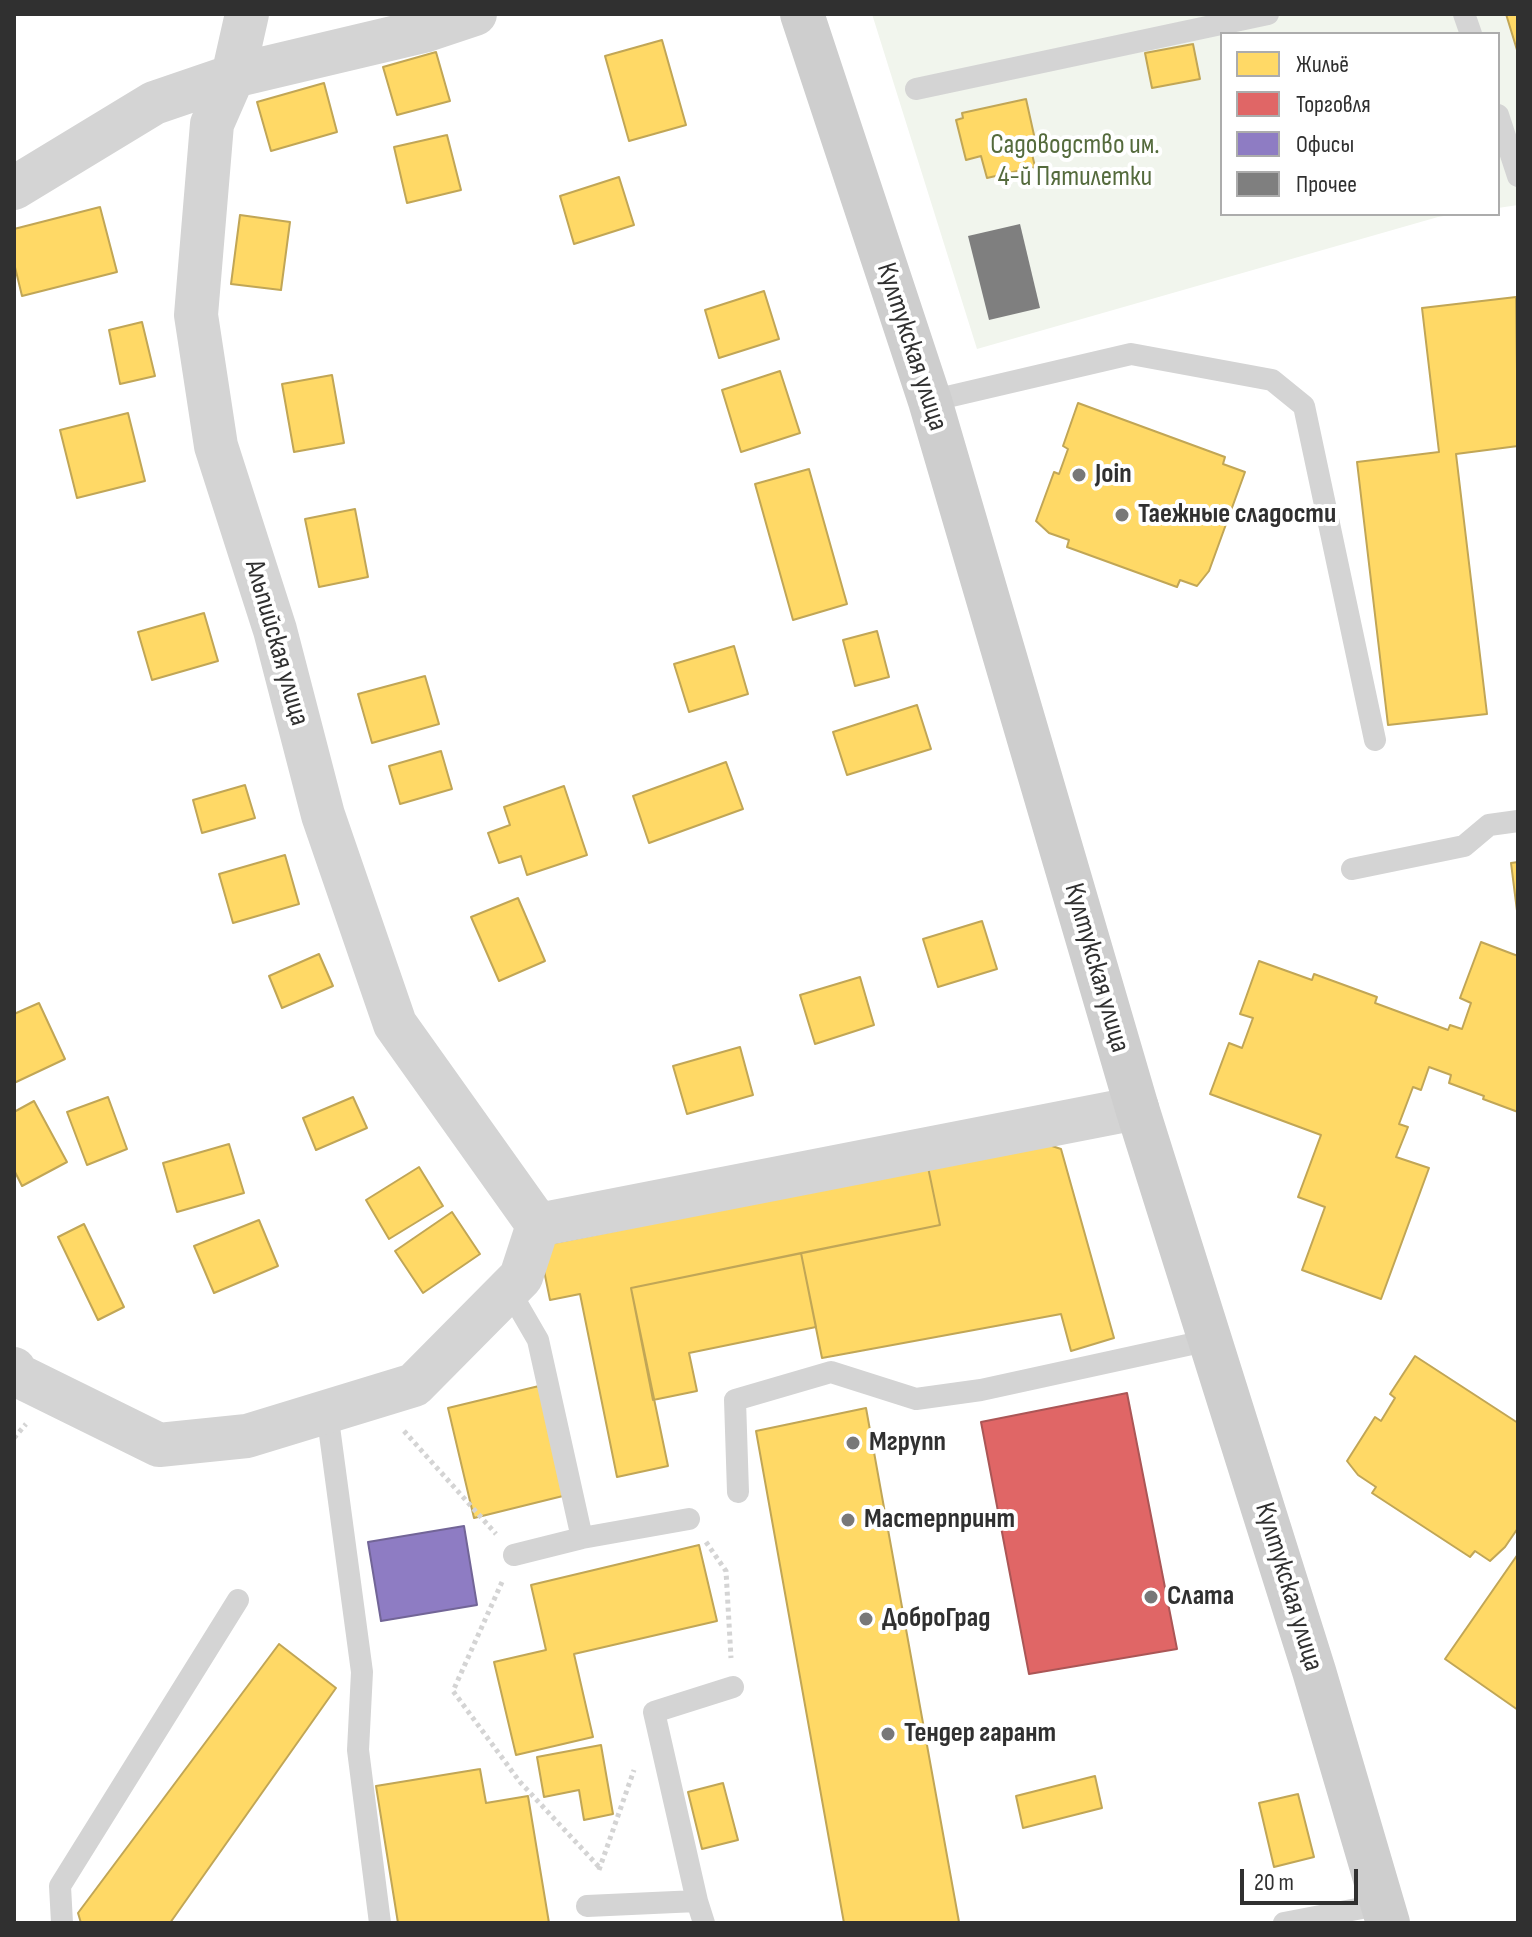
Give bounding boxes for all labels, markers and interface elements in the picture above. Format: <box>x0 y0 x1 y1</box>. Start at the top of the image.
legend <box>1220 32 1500 216</box>
text: Жильё <box>1296 50 1349 79</box>
text: Торговля <box>1296 90 1371 119</box>
park label: Садоводство им. 4-й Пятилетки <box>990 129 1160 195</box>
text: Офисы <box>1296 130 1354 159</box>
text: Прочее <box>1296 170 1357 199</box>
street label: Култукская улица <box>868 259 954 435</box>
place label: Join <box>1095 458 1132 492</box>
marker: Join <box>1070 466 1088 484</box>
place label: Таежные сладости <box>1138 498 1336 532</box>
marker: Таежные сладости <box>1113 506 1131 524</box>
street label: Альпийская улица <box>236 556 316 730</box>
street label: Култукская улица <box>1056 880 1136 1056</box>
place label: Мгрупп <box>869 1426 946 1460</box>
marker: Мгрупп <box>844 1434 862 1452</box>
street label: Култукская улица <box>1246 1499 1330 1675</box>
place label: Мастерпринт <box>864 1503 1015 1537</box>
marker: Мастерпринт <box>839 1511 857 1529</box>
place label: Слата <box>1167 1580 1234 1614</box>
marker: Слата <box>1142 1588 1160 1606</box>
place label: ДоброГрад <box>882 1602 990 1636</box>
marker: ДоброГрад <box>857 1610 875 1628</box>
place label: Тендер гарант <box>904 1717 1056 1751</box>
marker: Тендер гарант <box>879 1725 897 1743</box>
scale bar <box>1244 1853 1362 1903</box>
text: 20 m <box>1254 1868 1294 1897</box>

